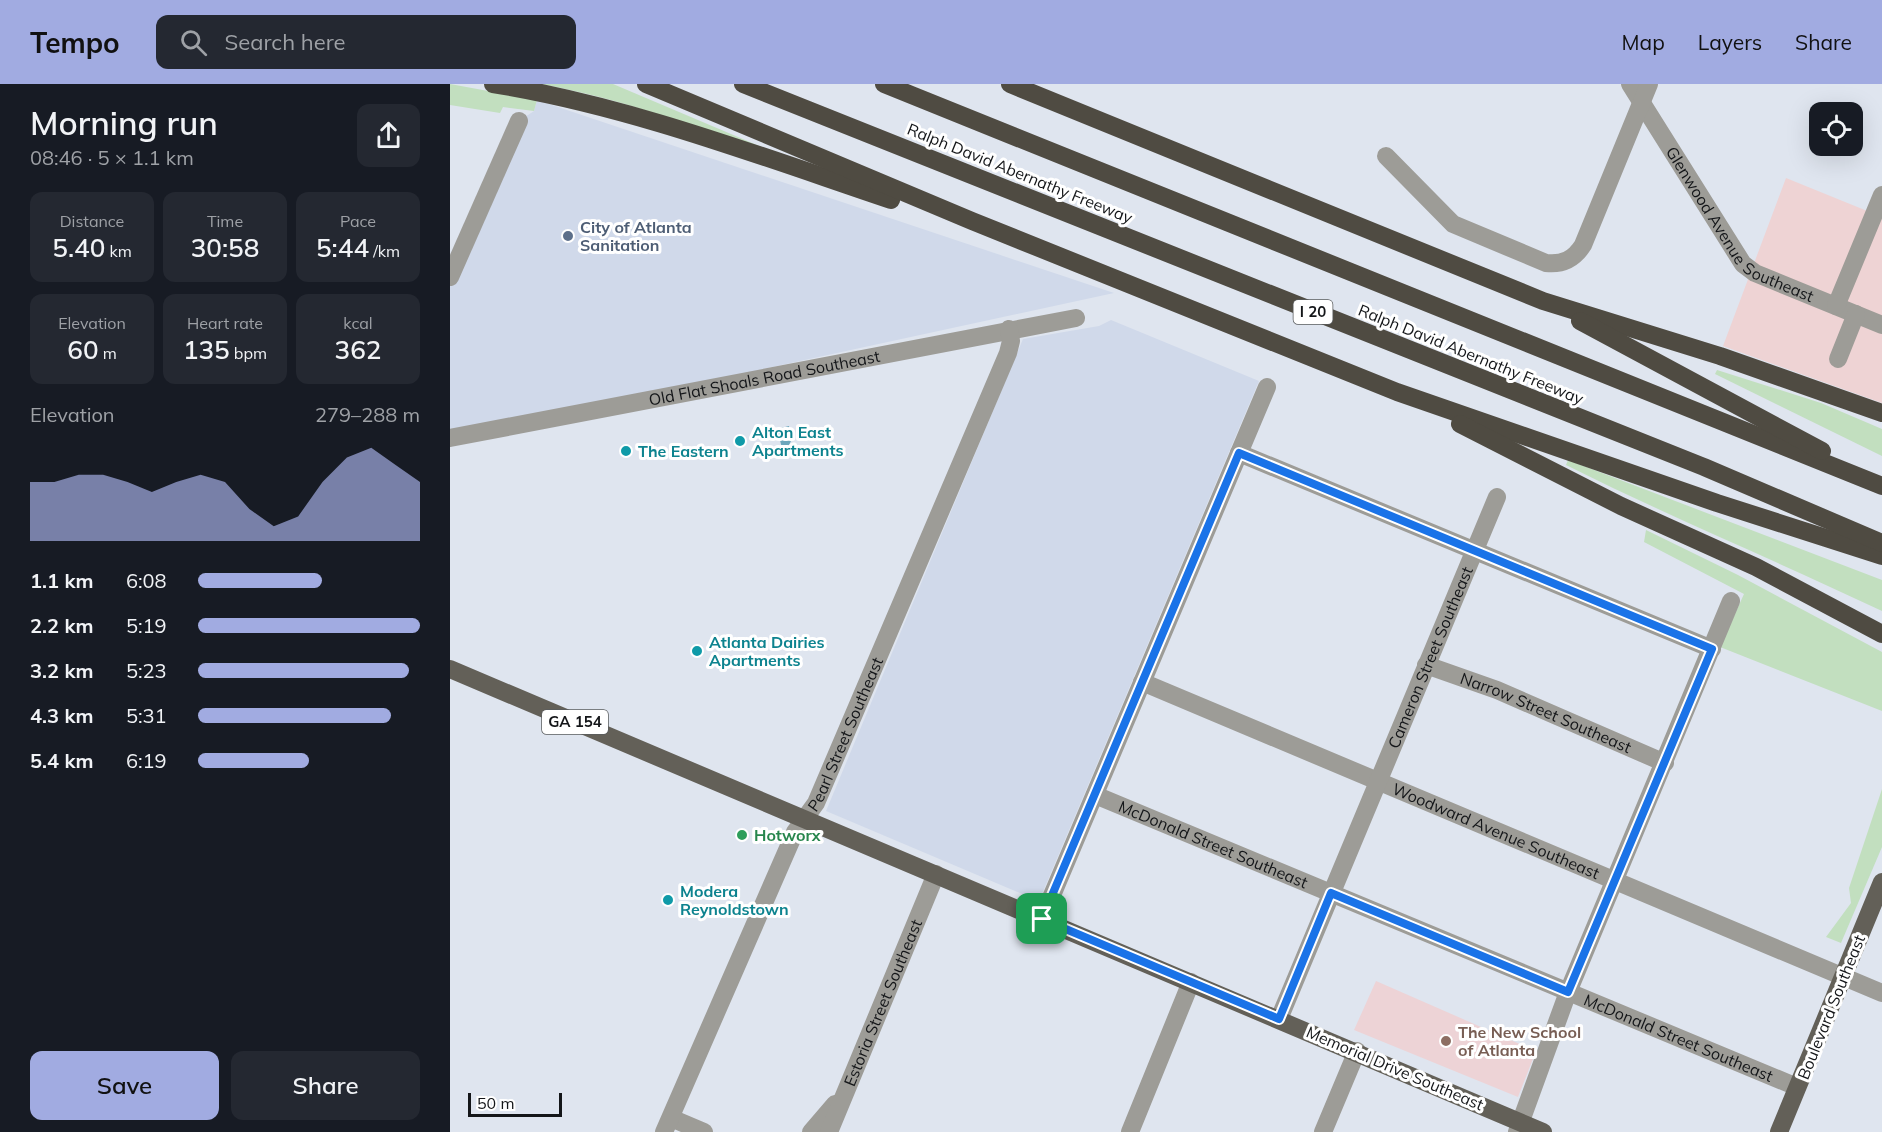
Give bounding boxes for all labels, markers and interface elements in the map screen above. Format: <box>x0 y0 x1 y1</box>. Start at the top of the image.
search box <box>156 15 576 69</box>
text: Tempo <box>30 25 120 60</box>
icon: search <box>177 26 210 59</box>
text: Search here <box>225 28 346 56</box>
text: Map <box>1622 29 1665 55</box>
text: Layers <box>1698 29 1762 55</box>
text: Share <box>1795 29 1852 55</box>
text: Morning run <box>30 102 218 143</box>
map controls <box>1809 102 1863 156</box>
button: locate <box>1809 102 1863 156</box>
button: share <box>357 104 420 167</box>
street label: Ralph David Abernathy Freeway <box>904 119 1136 228</box>
street label: Glenwood Avenue Southeast <box>1662 143 1817 306</box>
text: 08:46 · 5 × 1.1 km <box>30 145 194 170</box>
text: Distance <box>60 211 124 231</box>
text: Time <box>207 211 243 231</box>
text: Pace <box>340 211 376 231</box>
place label: City of Atlanta Sanitation <box>580 217 692 255</box>
marker: City of Atlanta Sanitation <box>561 229 575 243</box>
text: 5.40 <box>52 231 105 264</box>
text: 30:58 <box>191 231 259 264</box>
text: 5:44 <box>316 231 369 264</box>
text: km <box>105 241 132 261</box>
text: /km <box>369 241 400 261</box>
road number: I 20 <box>1294 300 1332 324</box>
street label: Ralph David Abernathy Freeway <box>1355 300 1587 409</box>
text: Elevation <box>58 313 126 333</box>
text: Heart rate <box>187 313 263 333</box>
text: kcal <box>343 313 373 333</box>
text: 60 <box>67 333 98 366</box>
text: 135 <box>183 333 230 366</box>
text: 362 <box>335 333 381 366</box>
text: m <box>98 343 117 363</box>
text: bpm <box>230 343 267 363</box>
street label: Old Flat Shoals Road Southeast <box>647 346 882 410</box>
text: Elevation <box>30 402 115 427</box>
text: 279–288 m <box>315 402 420 427</box>
place label: Alton East Apartments <box>752 422 844 460</box>
marker: Alton East Apartments <box>733 434 747 448</box>
place label: The Eastern <box>638 441 729 461</box>
marker: The Eastern <box>619 444 633 458</box>
street label: Cameron Street Southeast <box>1383 563 1477 751</box>
text: 1.1 km <box>30 568 93 593</box>
text: 6:08 <box>126 568 167 593</box>
text: 2.2 km <box>30 613 93 638</box>
text: 5:19 <box>126 613 167 638</box>
place label: Atlanta Dairies Apartments <box>709 632 824 670</box>
marker: Atlanta Dairies Apartments <box>690 644 704 658</box>
street label: Pearl Street Southeast <box>803 654 887 815</box>
text: 3.2 km <box>30 658 93 683</box>
text: 5:23 <box>126 658 167 683</box>
street label: Narrow Street Southeast <box>1458 668 1635 757</box>
text: 4.3 km <box>30 703 93 728</box>
text: 5:31 <box>126 703 167 728</box>
road number: GA 154 <box>542 710 608 734</box>
text: 5.4 km <box>30 748 93 773</box>
text: 6:19 <box>126 748 167 773</box>
street label: Woodward Avenue Southeast <box>1389 778 1603 883</box>
street label: McDonald Street Southeast <box>1116 796 1311 893</box>
place label: Hotworx <box>754 825 821 845</box>
marker: Hotworx <box>735 828 749 842</box>
place label: Modera Reynoldstown <box>680 881 789 919</box>
marker: Modera Reynoldstown <box>661 893 675 907</box>
pin <box>1016 893 1067 944</box>
icon: arrive <box>1025 902 1058 935</box>
street label: Estoria Street Southeast <box>839 916 926 1089</box>
street label: Boulevard Southeast <box>1793 931 1869 1082</box>
street label: McDonald Street Southeast <box>1581 990 1776 1086</box>
street label: Memorial Drive Southeast <box>1303 1022 1487 1115</box>
place label: The New School of Atlanta <box>1458 1022 1581 1060</box>
marker: The New School of Atlanta <box>1439 1034 1453 1048</box>
button: Save <box>30 1051 219 1120</box>
button: Share <box>231 1051 420 1120</box>
scale bar <box>468 1090 562 1118</box>
text: 50 m <box>477 1093 514 1113</box>

